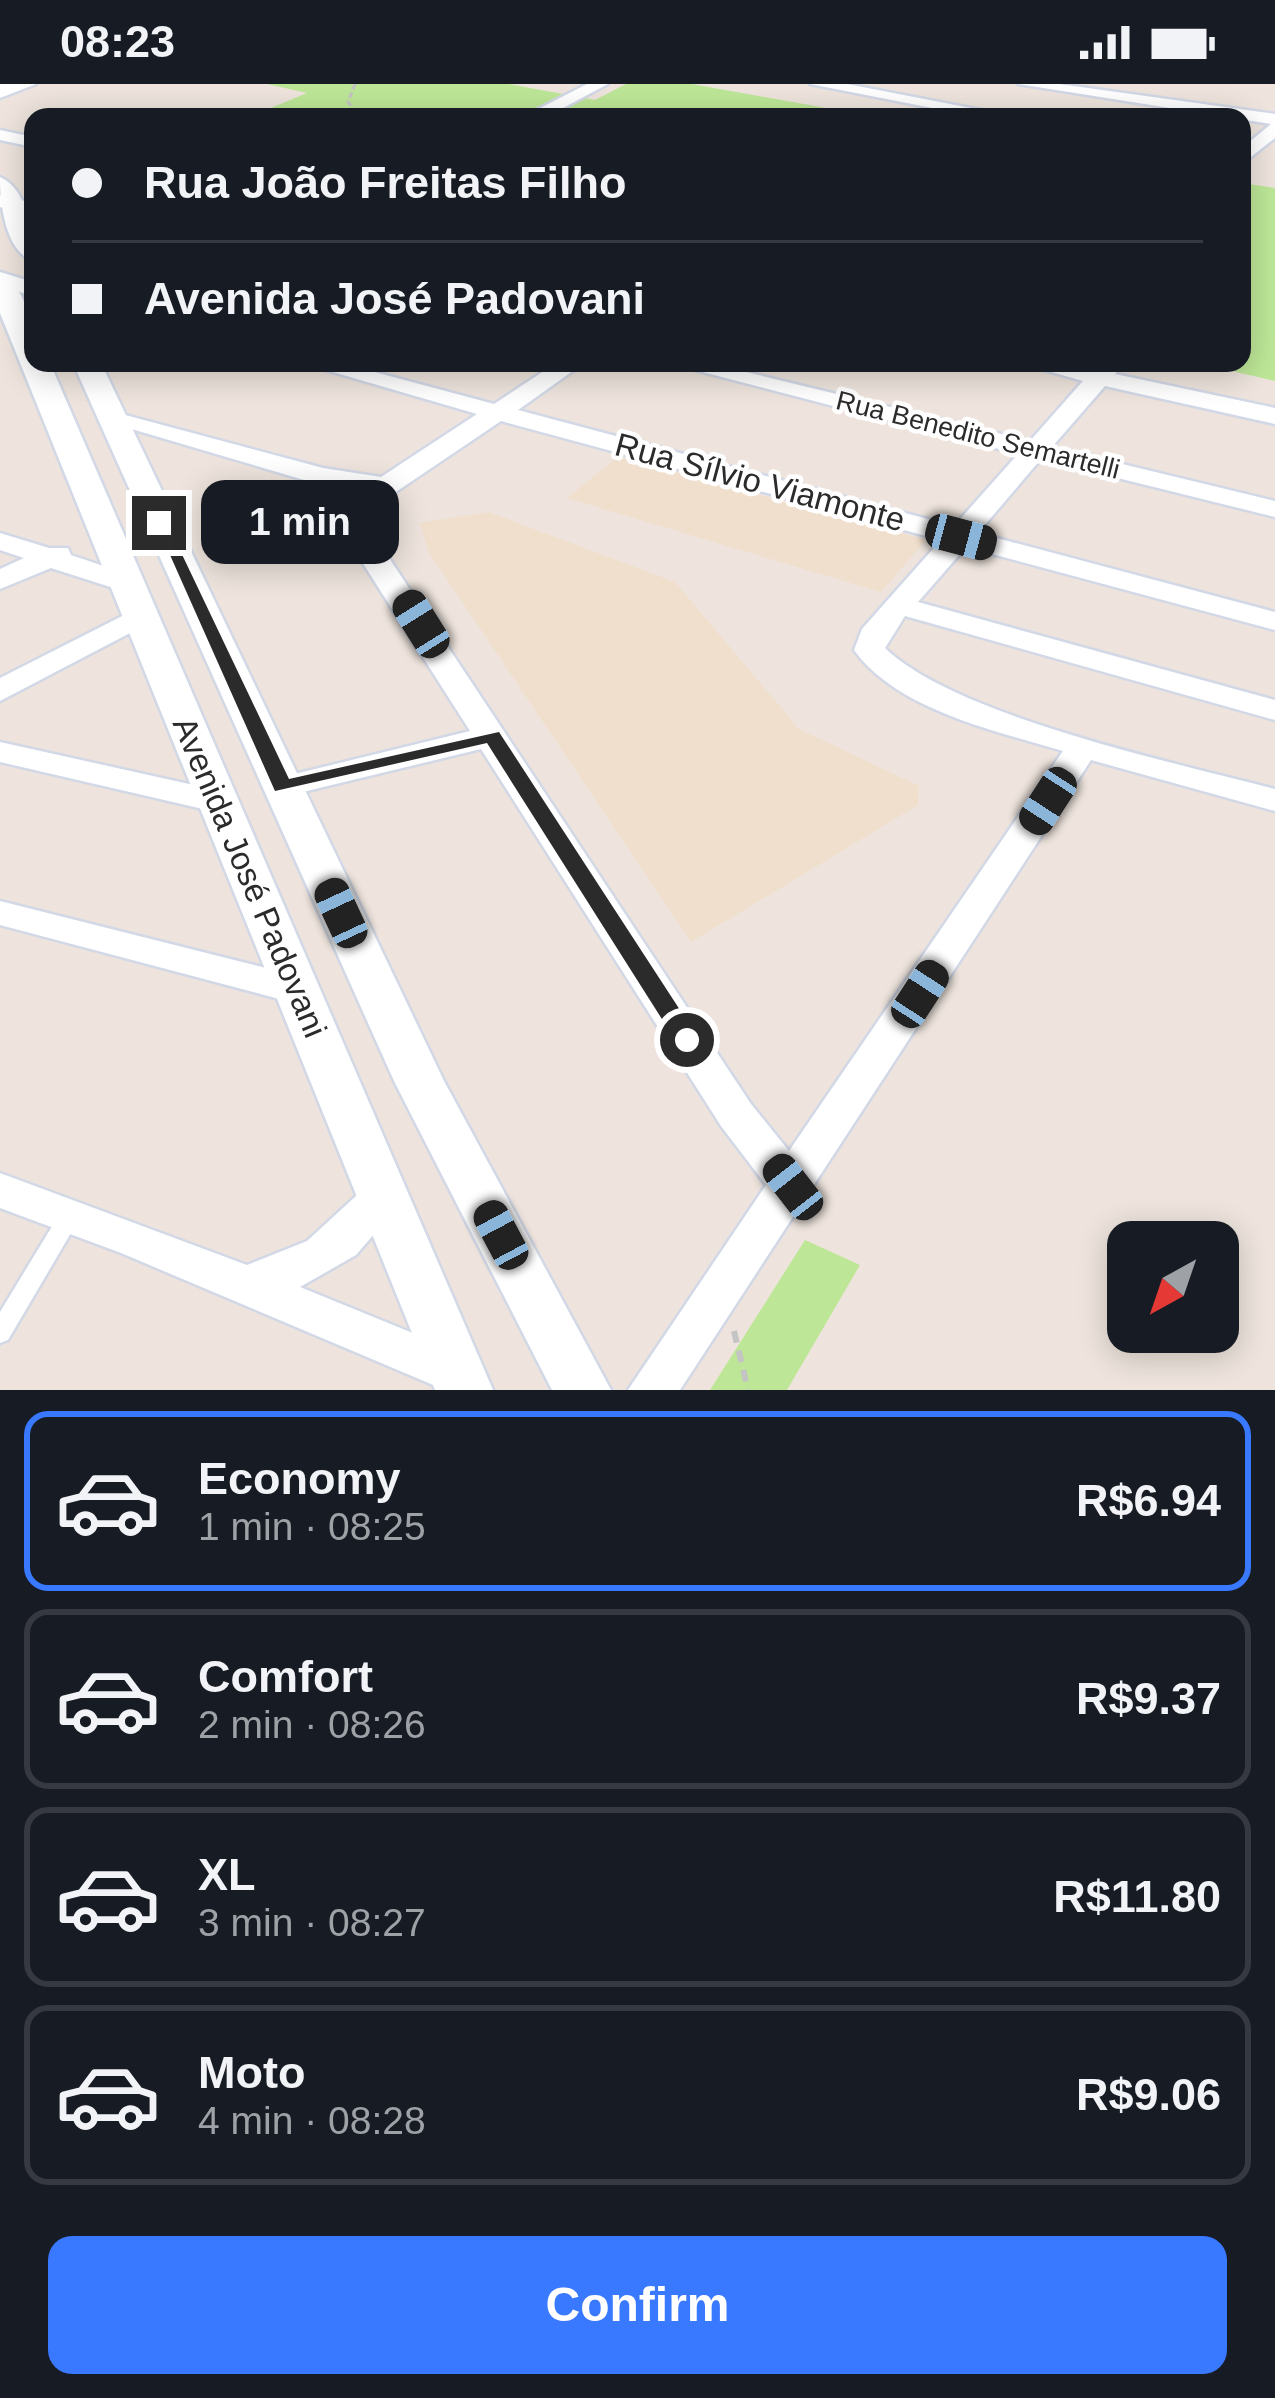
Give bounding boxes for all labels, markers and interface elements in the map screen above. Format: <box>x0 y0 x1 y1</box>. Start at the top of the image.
text: 08:23 <box>60 16 175 67</box>
text: Rua João Freitas Filho <box>144 157 627 208</box>
text: Avenida José Padovani <box>144 273 645 324</box>
street label: Rua Benedito Semartelli <box>833 385 1123 485</box>
street label: Rua Sílvio Viamonte <box>611 426 909 538</box>
callout: 1 min <box>201 481 399 565</box>
route end <box>132 496 186 550</box>
text: 1 min <box>249 500 351 543</box>
car <box>922 510 1000 564</box>
car <box>387 584 455 664</box>
street label: Avenida José Padovani <box>166 711 334 1043</box>
car <box>1013 761 1083 841</box>
car <box>309 873 373 953</box>
car <box>885 954 955 1034</box>
route start <box>660 1013 714 1067</box>
car <box>757 1148 829 1226</box>
car <box>468 1195 534 1275</box>
north arrow <box>1107 1221 1239 1353</box>
map controls <box>1107 1221 1239 1353</box>
icon: car <box>54 1447 162 1555</box>
text: Economy <box>198 1453 401 1504</box>
text: R$6.94 <box>1076 1475 1221 1526</box>
text: 1 min · 08:25 <box>198 1505 426 1548</box>
icon: car <box>54 1645 162 1753</box>
text: Comfort <box>198 1651 373 1702</box>
text: R$9.37 <box>1076 1673 1221 1724</box>
text: 2 min · 08:26 <box>198 1703 426 1746</box>
icon: car <box>54 1843 162 1951</box>
text: XL <box>198 1849 256 1900</box>
text: R$11.80 <box>1053 1871 1221 1922</box>
text: 3 min · 08:27 <box>198 1901 426 1944</box>
icon: car <box>54 2041 162 2149</box>
text: Moto <box>198 2047 305 2098</box>
text: R$9.06 <box>1076 2069 1221 2120</box>
text: 4 min · 08:28 <box>198 2099 426 2142</box>
button: Confirm <box>48 2236 1227 2374</box>

